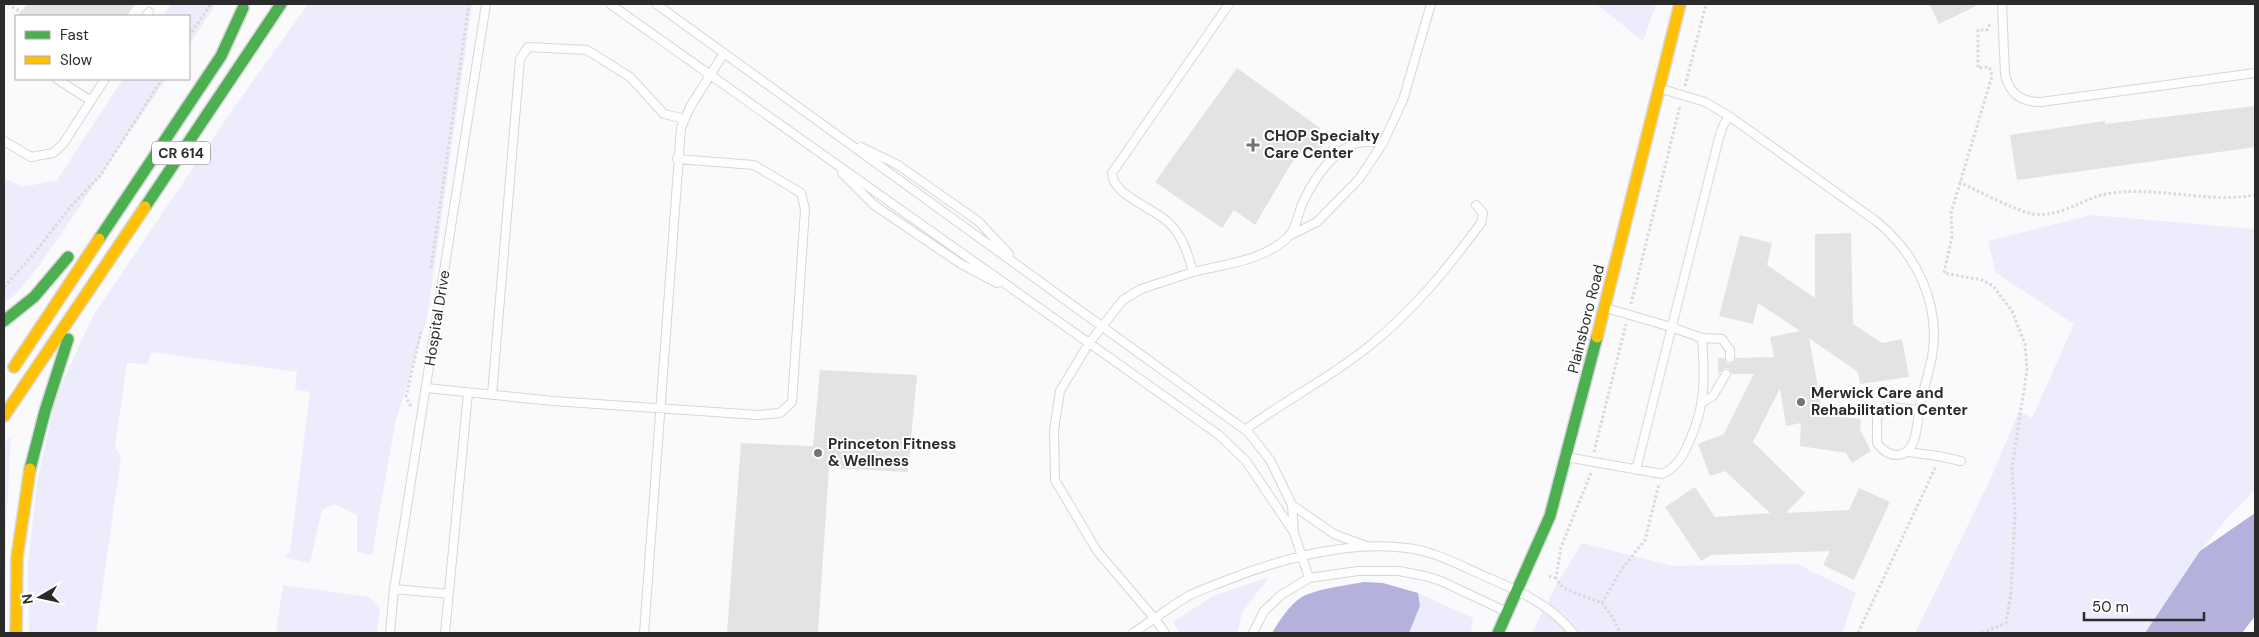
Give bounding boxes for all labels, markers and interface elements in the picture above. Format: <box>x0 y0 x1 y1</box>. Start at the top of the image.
legend <box>15 15 190 80</box>
text: Fast <box>60 25 89 45</box>
text: Slow <box>60 50 93 70</box>
place label: CHOP Specialty Care Center <box>1264 126 1380 163</box>
marker: CHOP Specialty Care Center <box>1246 138 1260 152</box>
road number: CR 614 <box>152 142 210 164</box>
street label: Plainsboro Road <box>1563 263 1609 375</box>
street label: Hospital Drive <box>420 269 454 367</box>
place label: Merwick Care and Rehabilitation Center <box>1811 383 1968 420</box>
marker: Merwick Care and Rehabilitation Center <box>1795 396 1807 408</box>
place label: Princeton Fitness & Wellness <box>828 434 956 471</box>
marker: Princeton Fitness & Wellness <box>812 447 824 459</box>
north arrow <box>15 572 65 622</box>
scale bar <box>2084 590 2204 622</box>
text: N <box>17 593 37 605</box>
text: 50 m <box>2092 597 2129 617</box>

